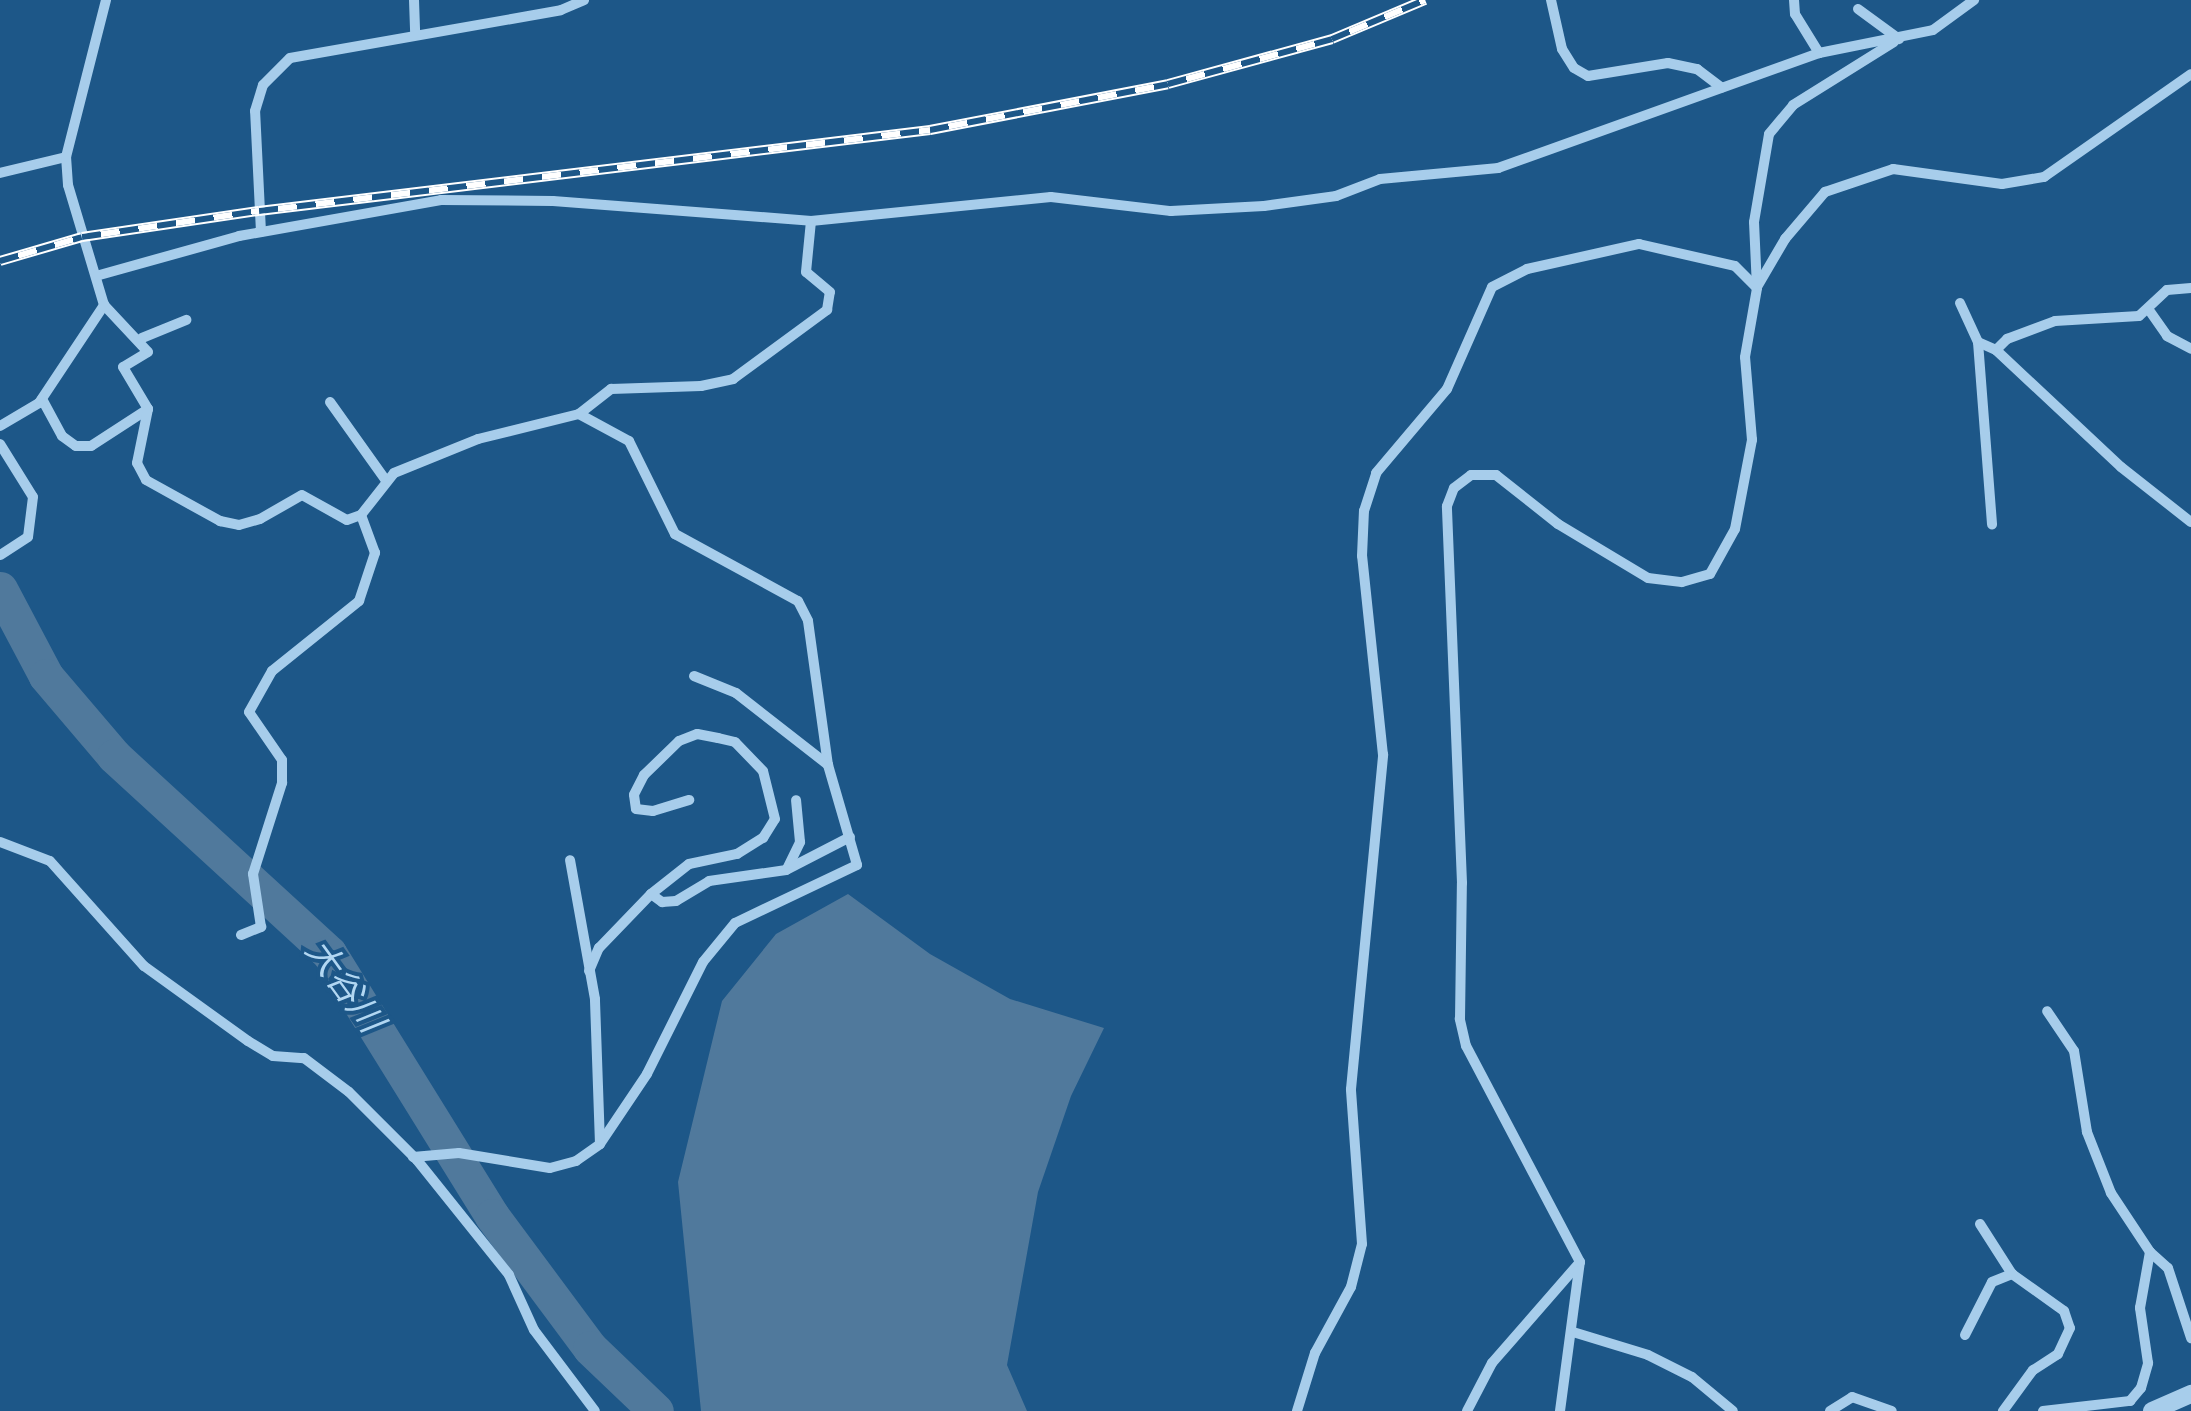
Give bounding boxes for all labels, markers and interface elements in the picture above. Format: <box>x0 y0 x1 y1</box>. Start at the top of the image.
water label: 大谷川 <box>296 931 392 1041</box>

